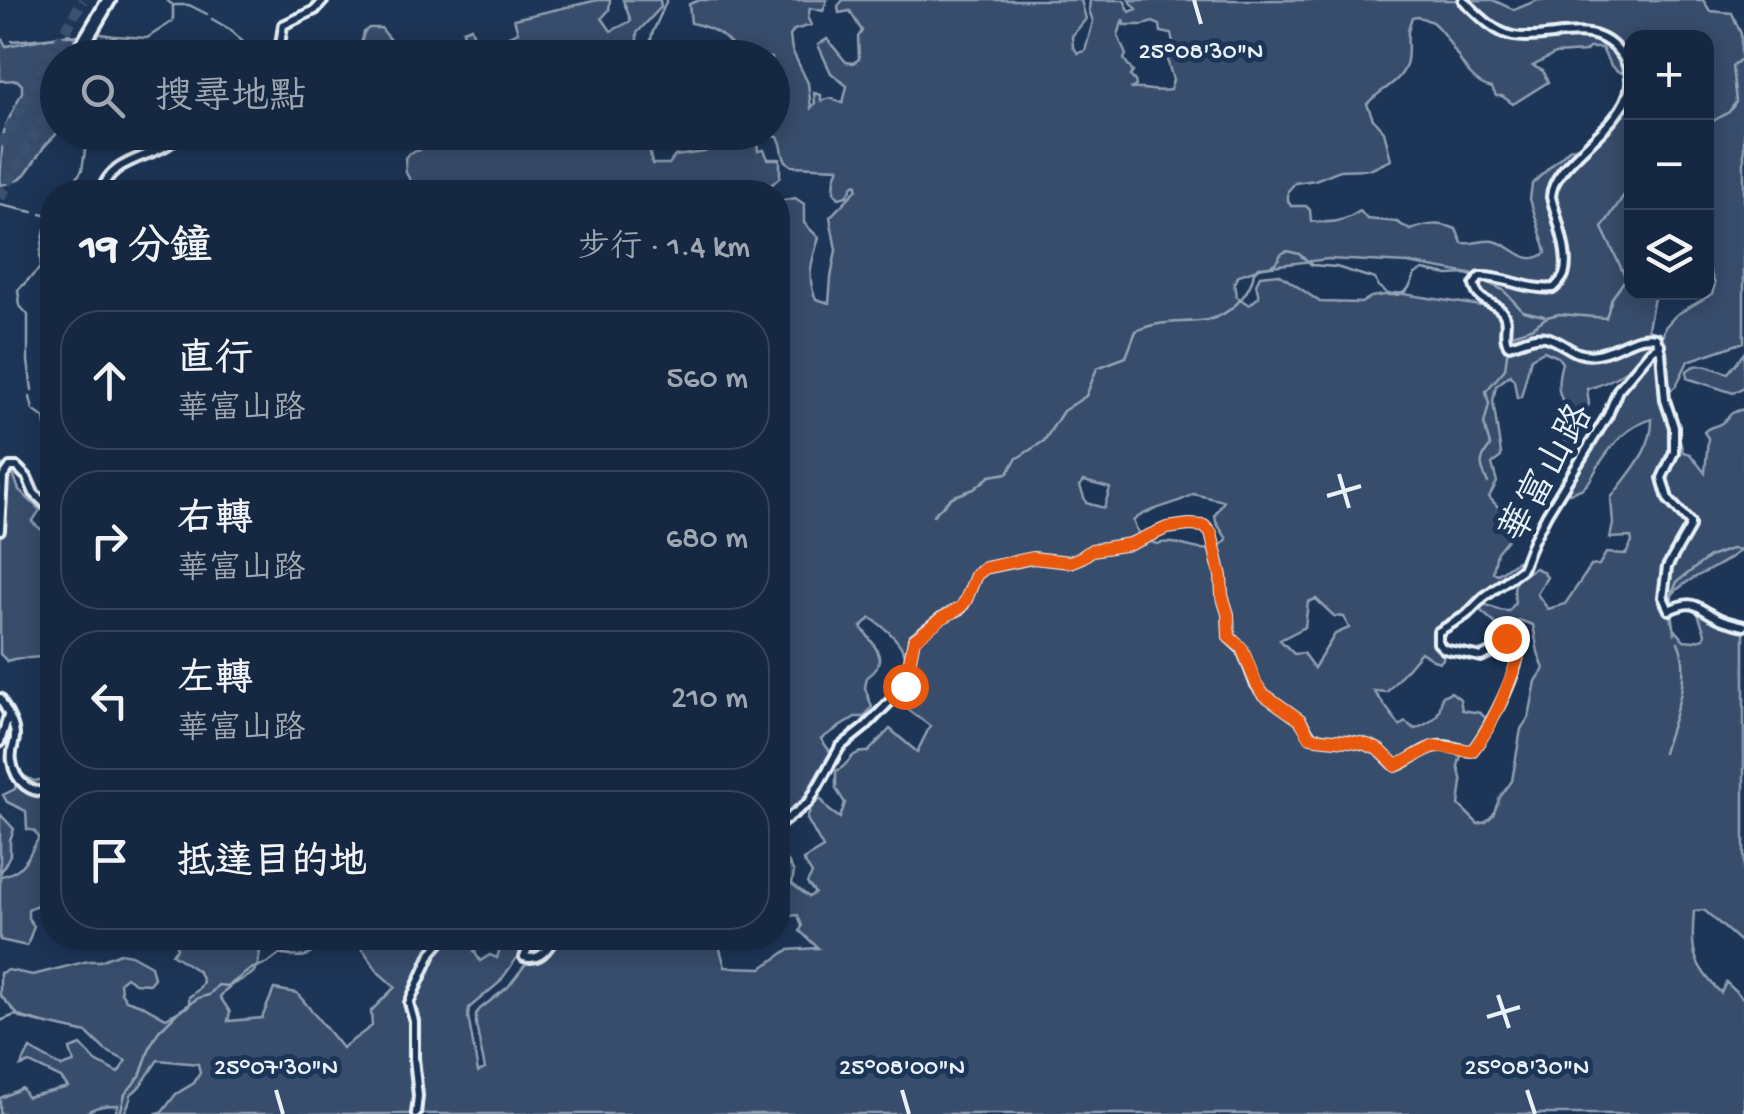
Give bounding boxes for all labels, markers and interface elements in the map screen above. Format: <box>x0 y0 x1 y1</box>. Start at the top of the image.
map controls <box>1624 30 1714 300</box>
button: + <box>1624 30 1714 120</box>
text: 25°08'30"N <box>1139 39 1263 68</box>
search box <box>40 40 790 150</box>
icon: search <box>75 68 130 123</box>
text: 搜尋地點 <box>155 78 307 122</box>
button: − <box>1624 120 1714 210</box>
button: layers <box>1624 210 1714 300</box>
text: 19 分鐘 <box>80 226 212 275</box>
text: 步行 · 1.4 km <box>578 230 750 268</box>
text: 直行 <box>177 340 253 384</box>
icon: ahead <box>82 353 137 408</box>
text: 560 m <box>666 361 748 399</box>
text: 華富山路 <box>177 392 305 430</box>
street label: 華富山路 <box>1491 396 1605 552</box>
text: 右轉 <box>177 500 253 544</box>
icon: right <box>82 513 137 568</box>
text: 680 m <box>666 521 748 559</box>
text: 華富山路 <box>177 552 305 590</box>
route end <box>1484 616 1530 662</box>
text: 左轉 <box>177 660 253 704</box>
route start <box>883 664 929 710</box>
icon: left <box>82 673 137 728</box>
text: 210 m <box>671 681 748 719</box>
text: 華富山路 <box>177 712 305 750</box>
icon: arrive <box>82 833 137 888</box>
text: 抵達目的地 <box>177 843 367 887</box>
text: 25°07'30"N <box>214 1055 338 1084</box>
text: 25°08'00"N <box>839 1055 965 1084</box>
text: 25°08'30"N <box>1465 1055 1589 1084</box>

